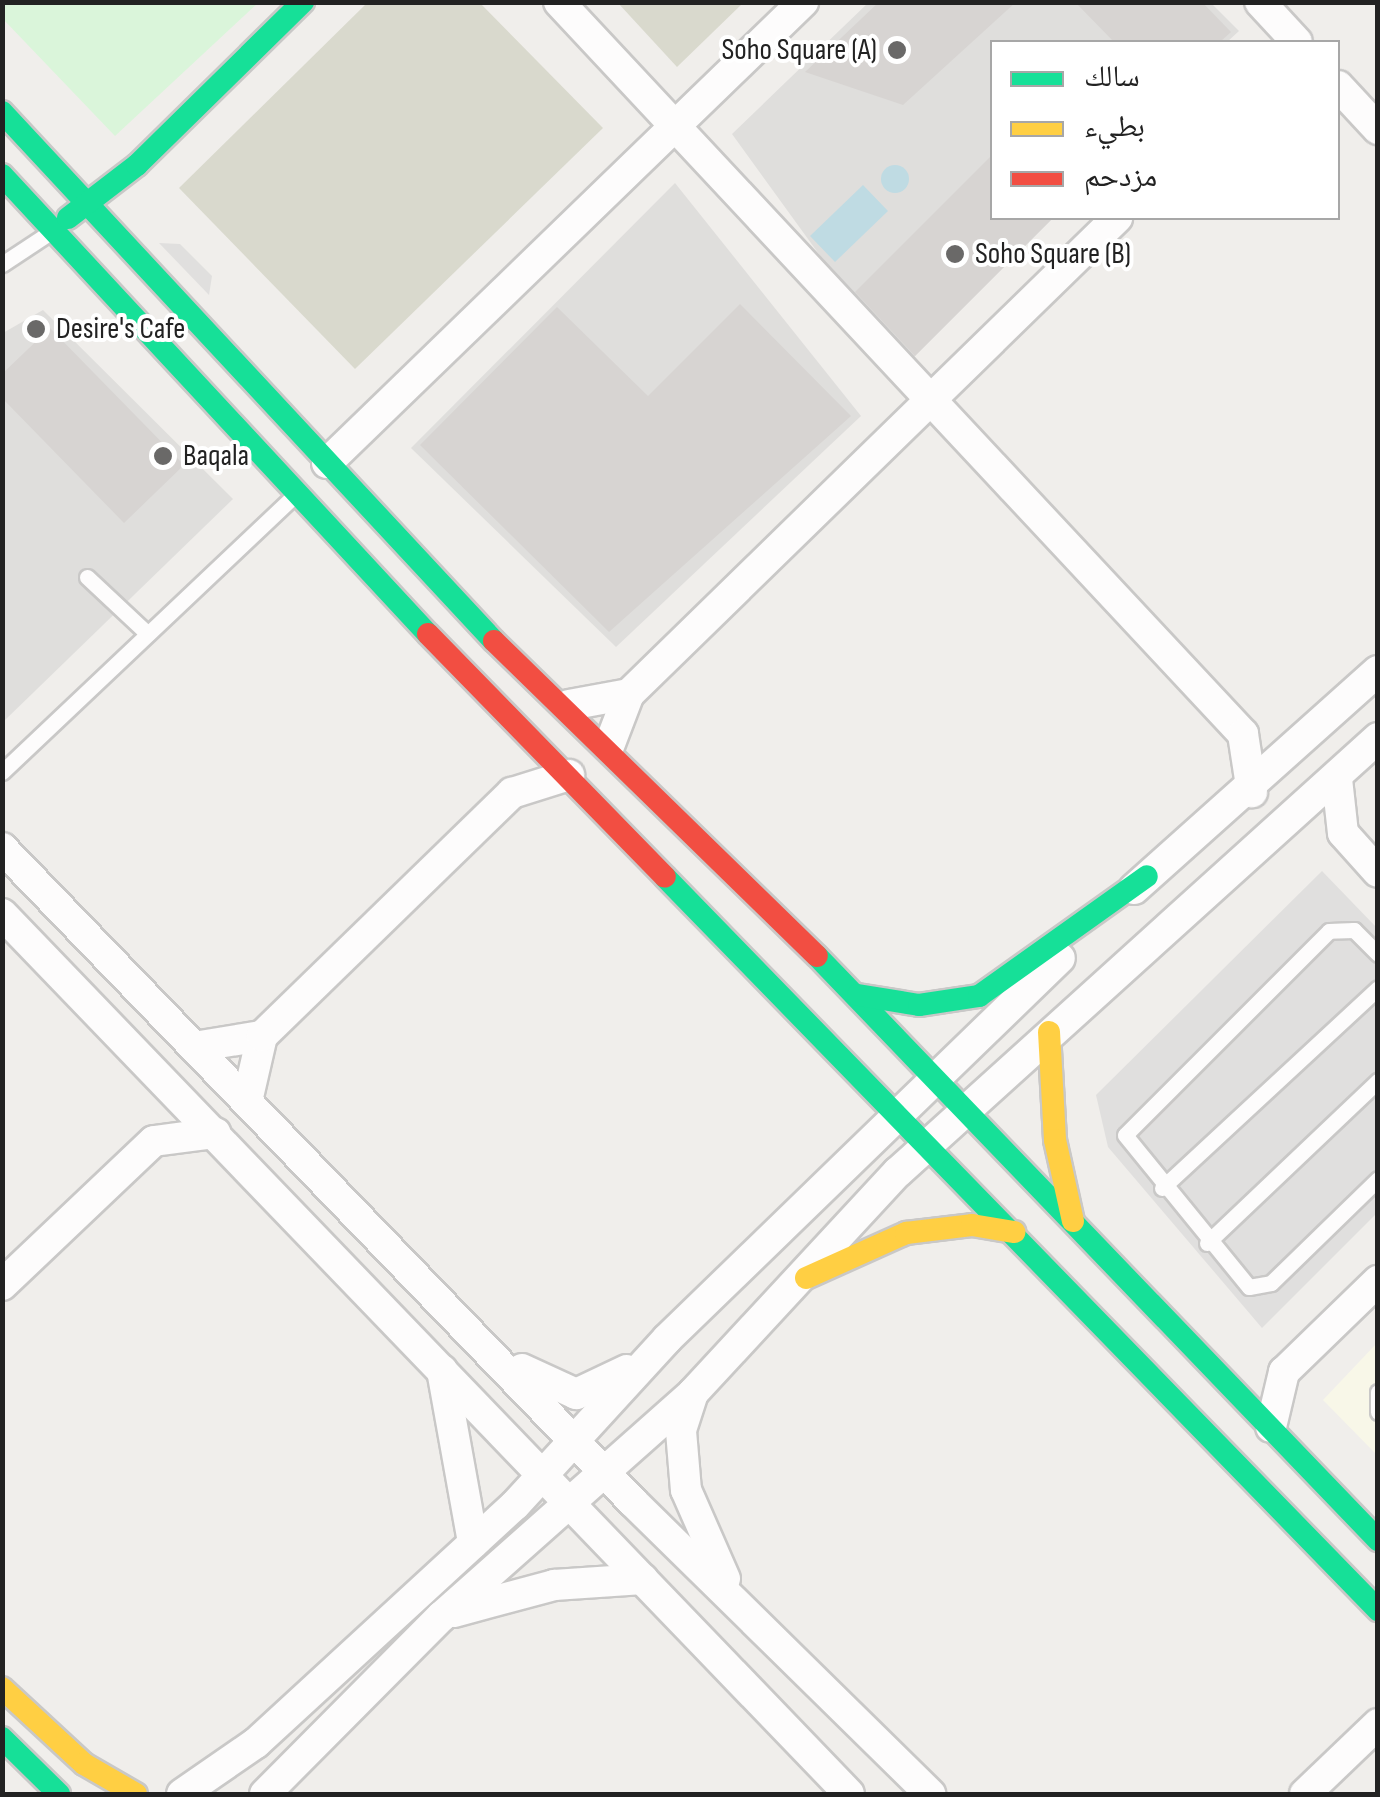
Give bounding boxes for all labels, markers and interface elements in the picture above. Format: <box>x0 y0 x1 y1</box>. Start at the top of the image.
place label: Soho Square (A) <box>721 32 877 68</box>
marker: Soho Square (A) <box>886 39 908 61</box>
legend <box>990 40 1340 220</box>
text: سالك <box>1084 59 1140 95</box>
text: بطيء <box>1084 109 1145 145</box>
text: مزدحم <box>1084 159 1157 195</box>
place label: Soho Square (B) <box>975 236 1131 272</box>
marker: Soho Square (B) <box>944 243 966 265</box>
place label: Desire's Cafe <box>56 311 185 347</box>
marker: Desire's Cafe <box>25 318 47 340</box>
place label: Baqala <box>183 438 249 474</box>
marker: Baqala <box>152 445 174 467</box>

